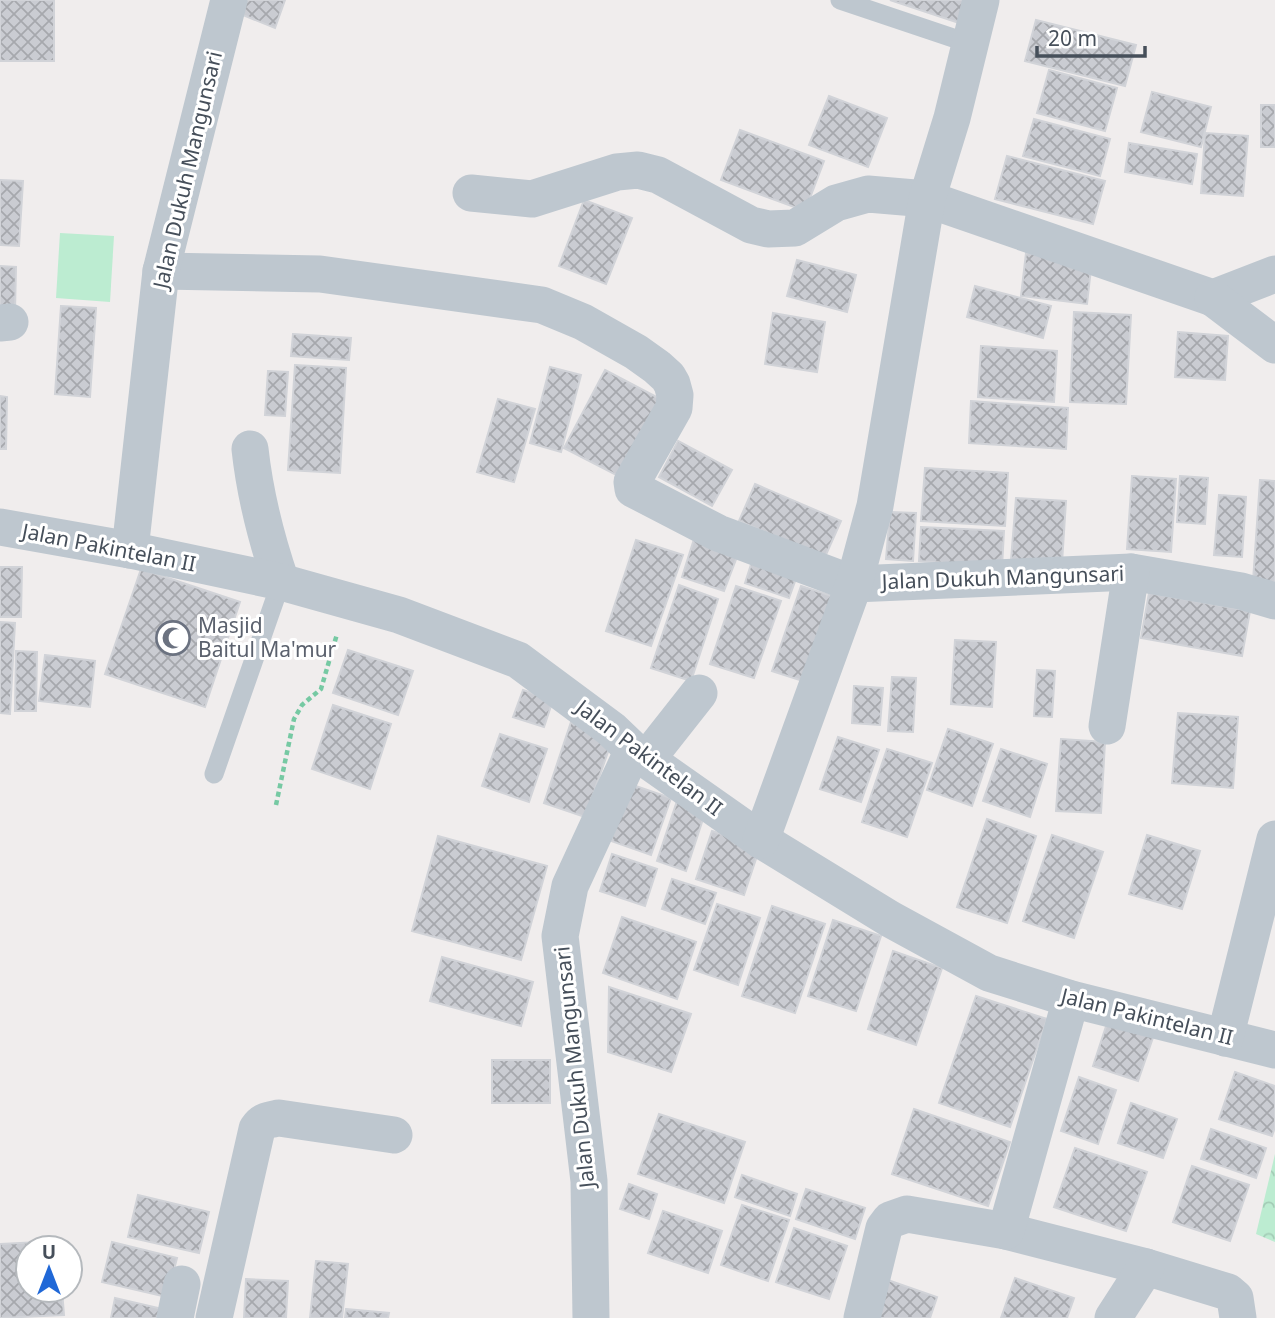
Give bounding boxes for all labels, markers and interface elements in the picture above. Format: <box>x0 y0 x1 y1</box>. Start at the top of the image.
scale bar <box>1037 14 1146 58</box>
text: 20 m <box>1048 24 1097 52</box>
street label: Jalan Dukuh Mangunsari <box>146 48 228 293</box>
street label: Jalan Pakintelan II <box>18 516 199 578</box>
street label: Jalan Dukuh Mangunsari <box>879 559 1125 595</box>
place label: Masjid Baitul Ma'mur <box>198 611 337 663</box>
mosque icon: Masjid Baitul Ma'mur <box>154 619 192 657</box>
street label: Jalan Pakintelan II <box>569 692 729 822</box>
street label: Jalan Dukuh Mangunsari <box>547 945 601 1191</box>
street label: Jalan Pakintelan II <box>1056 981 1236 1051</box>
north arrow <box>14 1234 84 1304</box>
text: U <box>42 1239 56 1265</box>

